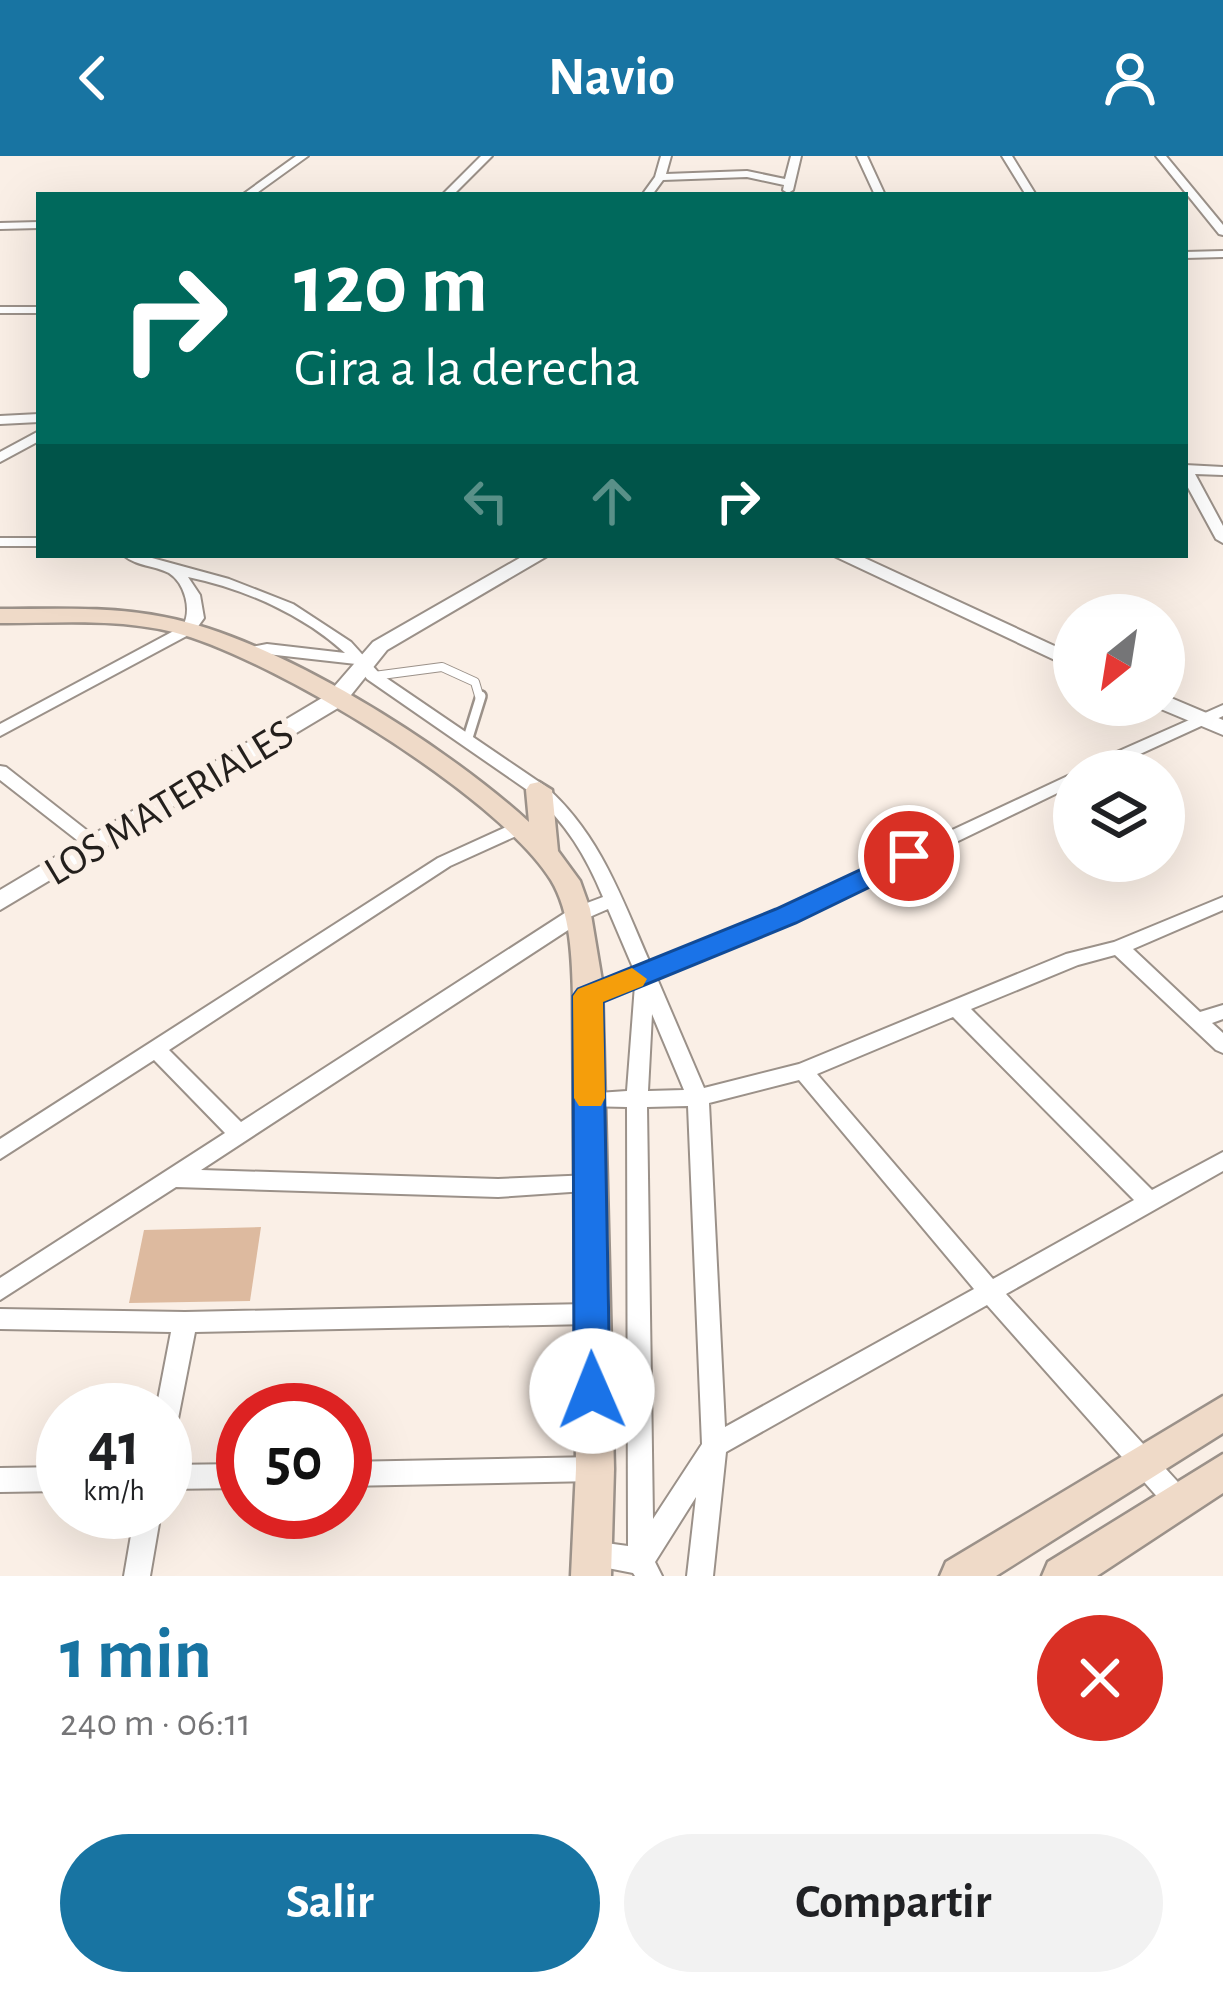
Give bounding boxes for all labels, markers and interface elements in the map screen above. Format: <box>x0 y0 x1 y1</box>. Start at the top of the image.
icon: back <box>60 45 126 111</box>
icon: person <box>1097 45 1163 111</box>
text: Navio <box>548 51 675 105</box>
icon: right <box>96 240 252 396</box>
text: 120 m <box>294 244 488 328</box>
text: Gira a la derecha <box>294 342 640 396</box>
icon: left <box>453 468 519 534</box>
icon: ahead <box>579 468 645 534</box>
icon: right <box>705 468 771 534</box>
north arrow <box>1053 594 1185 726</box>
map controls <box>1053 594 1185 882</box>
street label: LOS MATERIALES <box>37 712 301 893</box>
button: layers <box>1053 750 1185 882</box>
pin <box>858 805 960 907</box>
icon: arrive <box>876 823 942 889</box>
position arrow <box>529 1328 655 1454</box>
speed limit sign: 50 <box>216 1383 372 1539</box>
text: 41 <box>88 1416 140 1476</box>
text: km/h <box>83 1476 145 1506</box>
button: close <box>1037 1615 1163 1741</box>
text: 1 min <box>60 1619 212 1691</box>
text: 240 m · 06:11 <box>60 1704 251 1743</box>
button: Salir <box>60 1834 600 1972</box>
button: Compartir <box>624 1834 1163 1972</box>

